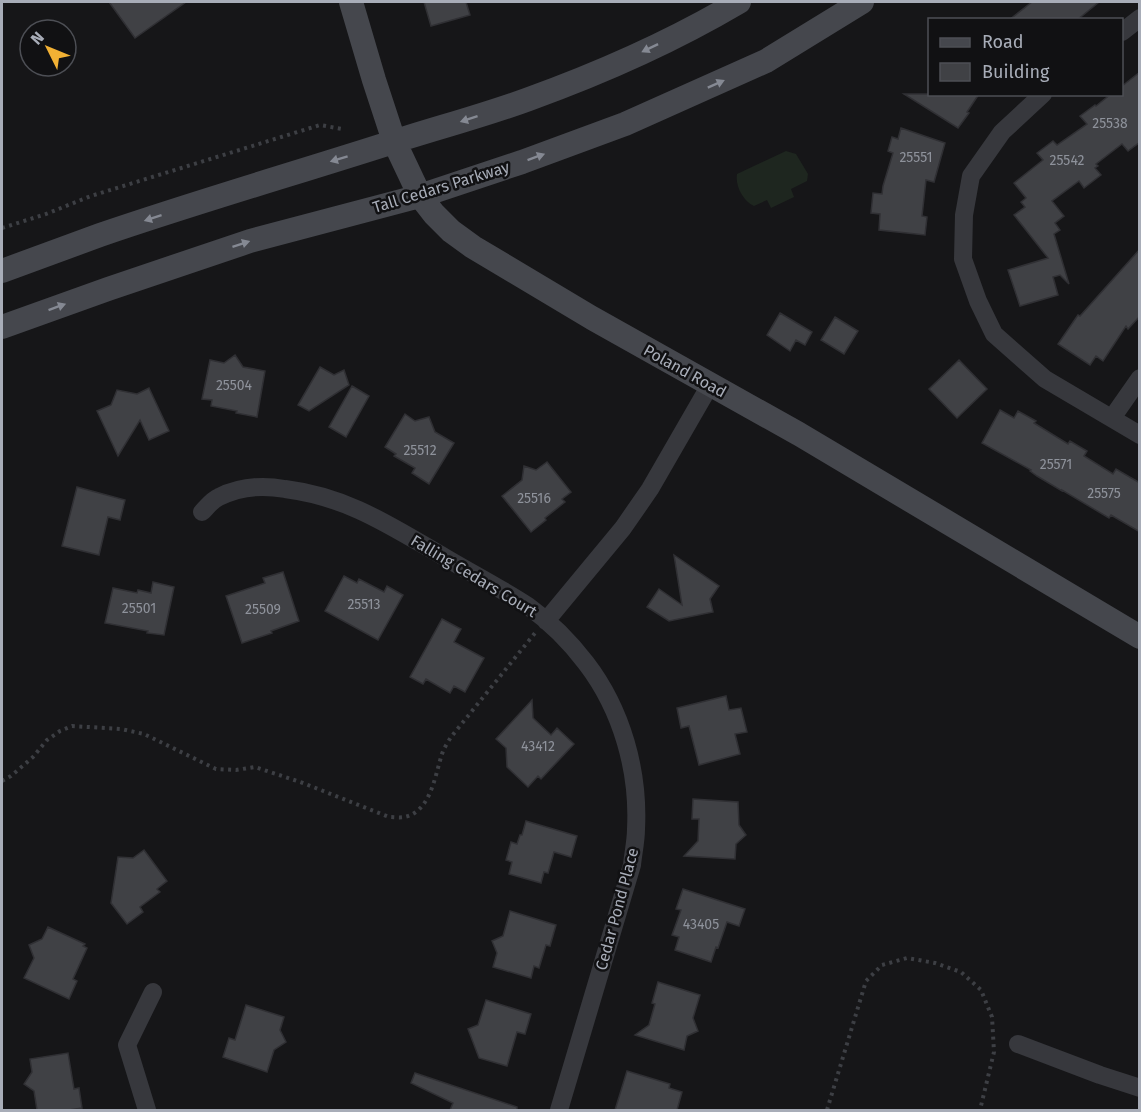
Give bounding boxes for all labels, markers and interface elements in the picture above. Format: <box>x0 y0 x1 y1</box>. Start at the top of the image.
north arrow <box>18 18 78 78</box>
legend <box>928 18 1123 96</box>
text: N <box>27 28 48 48</box>
text: Road <box>982 31 1024 53</box>
one-way arrow <box>641 43 659 53</box>
text: Building <box>982 61 1050 83</box>
one-way arrow <box>708 79 726 89</box>
one-way arrow <box>460 115 478 125</box>
house number: 25538 <box>1092 115 1128 132</box>
house number: 25551 <box>899 149 933 166</box>
one-way arrow <box>527 152 545 162</box>
house number: 25542 <box>1050 152 1085 169</box>
one-way arrow <box>329 155 347 164</box>
street label: Tall Cedars Parkway <box>370 157 512 217</box>
one-way arrow <box>144 214 162 223</box>
one-way arrow <box>232 239 250 249</box>
one-way arrow <box>48 302 66 312</box>
street label: Poland Road <box>640 340 730 402</box>
house number: 25504 <box>216 377 253 394</box>
house number: 25512 <box>403 442 437 459</box>
house number: 25571 <box>1040 456 1072 473</box>
house number: 25575 <box>1087 485 1121 502</box>
house number: 25516 <box>517 490 551 507</box>
street label: Falling Cedars Court <box>407 531 541 621</box>
house number: 25513 <box>347 596 381 613</box>
house number: 25501 <box>122 600 156 617</box>
house number: 25509 <box>245 601 281 618</box>
house number: 43412 <box>521 738 555 755</box>
street label: Cedar Pond Place <box>592 846 642 972</box>
house number: 43405 <box>683 916 719 933</box>

